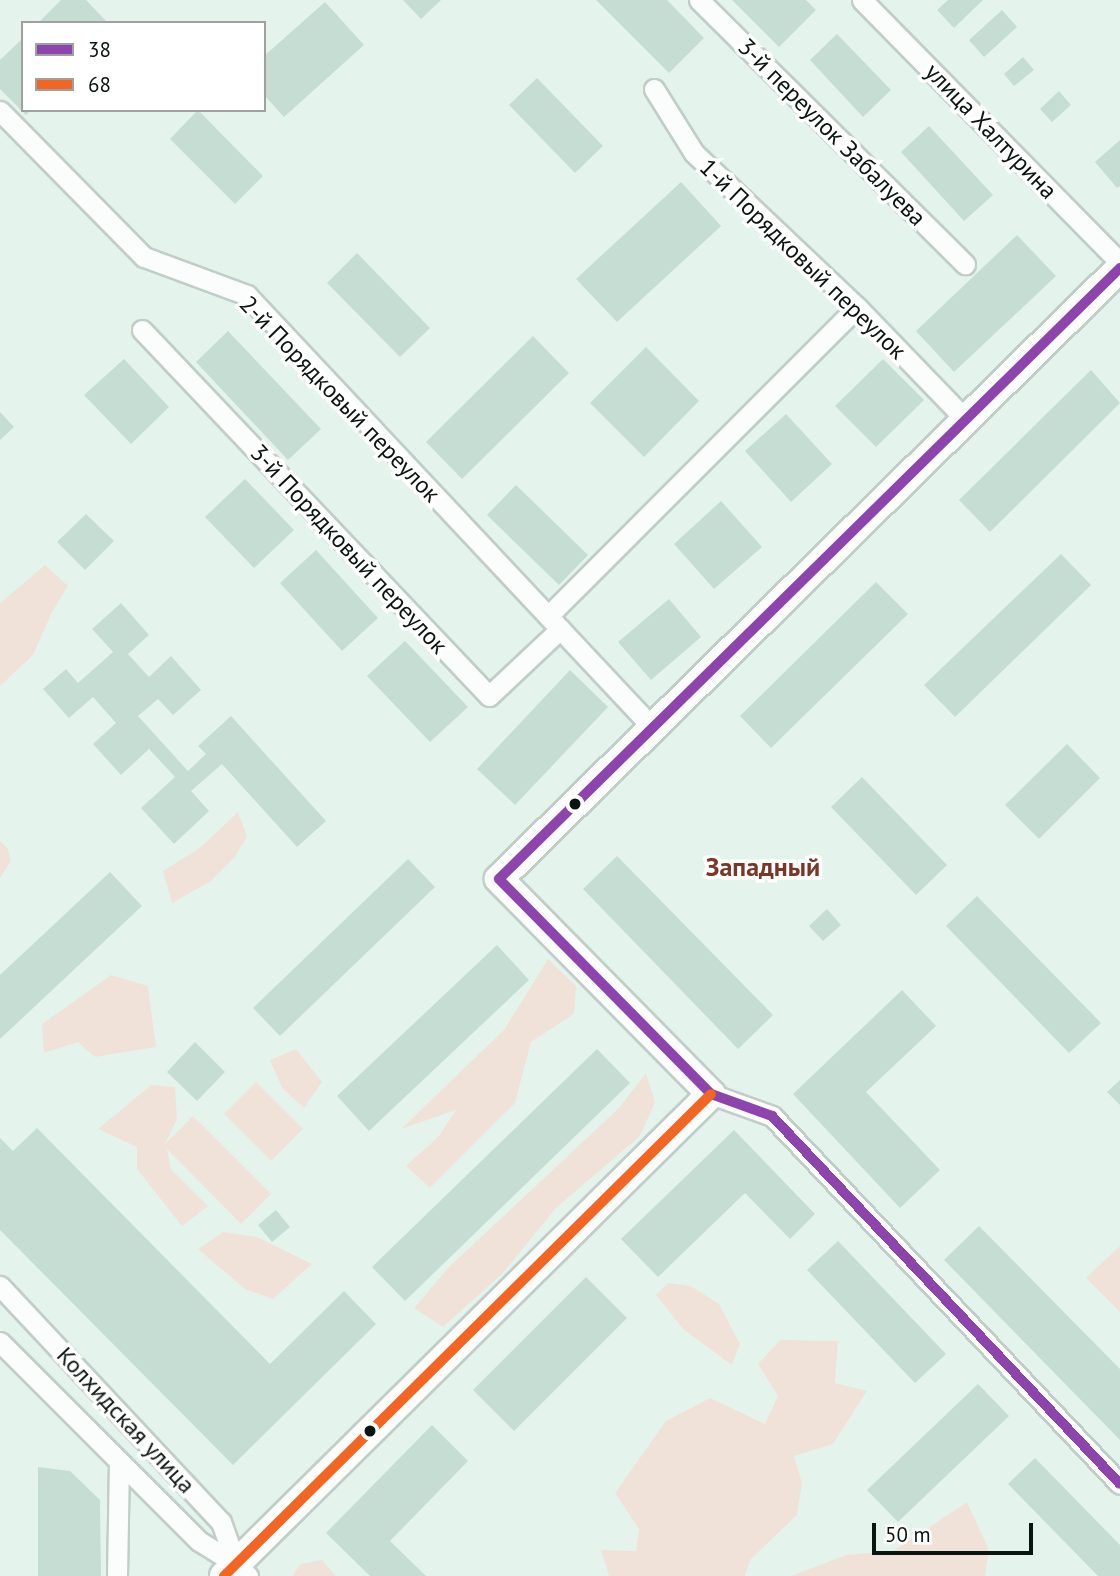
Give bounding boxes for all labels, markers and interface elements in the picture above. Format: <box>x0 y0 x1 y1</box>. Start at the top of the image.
legend <box>21 21 266 112</box>
street label: 3-й переулок Забалуева <box>732 32 932 232</box>
text: 38 <box>88 36 111 63</box>
street label: улица Халтурина <box>919 57 1063 205</box>
text: 68 <box>88 71 111 98</box>
street label: 1-й Порядковый переулок <box>694 153 912 365</box>
street label: 2-й Порядковый переулок <box>234 290 446 508</box>
street label: 3-й Порядковый переулок <box>244 438 454 660</box>
unlabelled marker <box>568 797 582 811</box>
district label: Западный <box>706 851 820 883</box>
street label: Колхидская улица <box>51 1341 201 1499</box>
unlabelled marker <box>363 1424 377 1438</box>
scale bar <box>875 1510 1036 1554</box>
text: 50 m <box>885 1521 931 1548</box>

